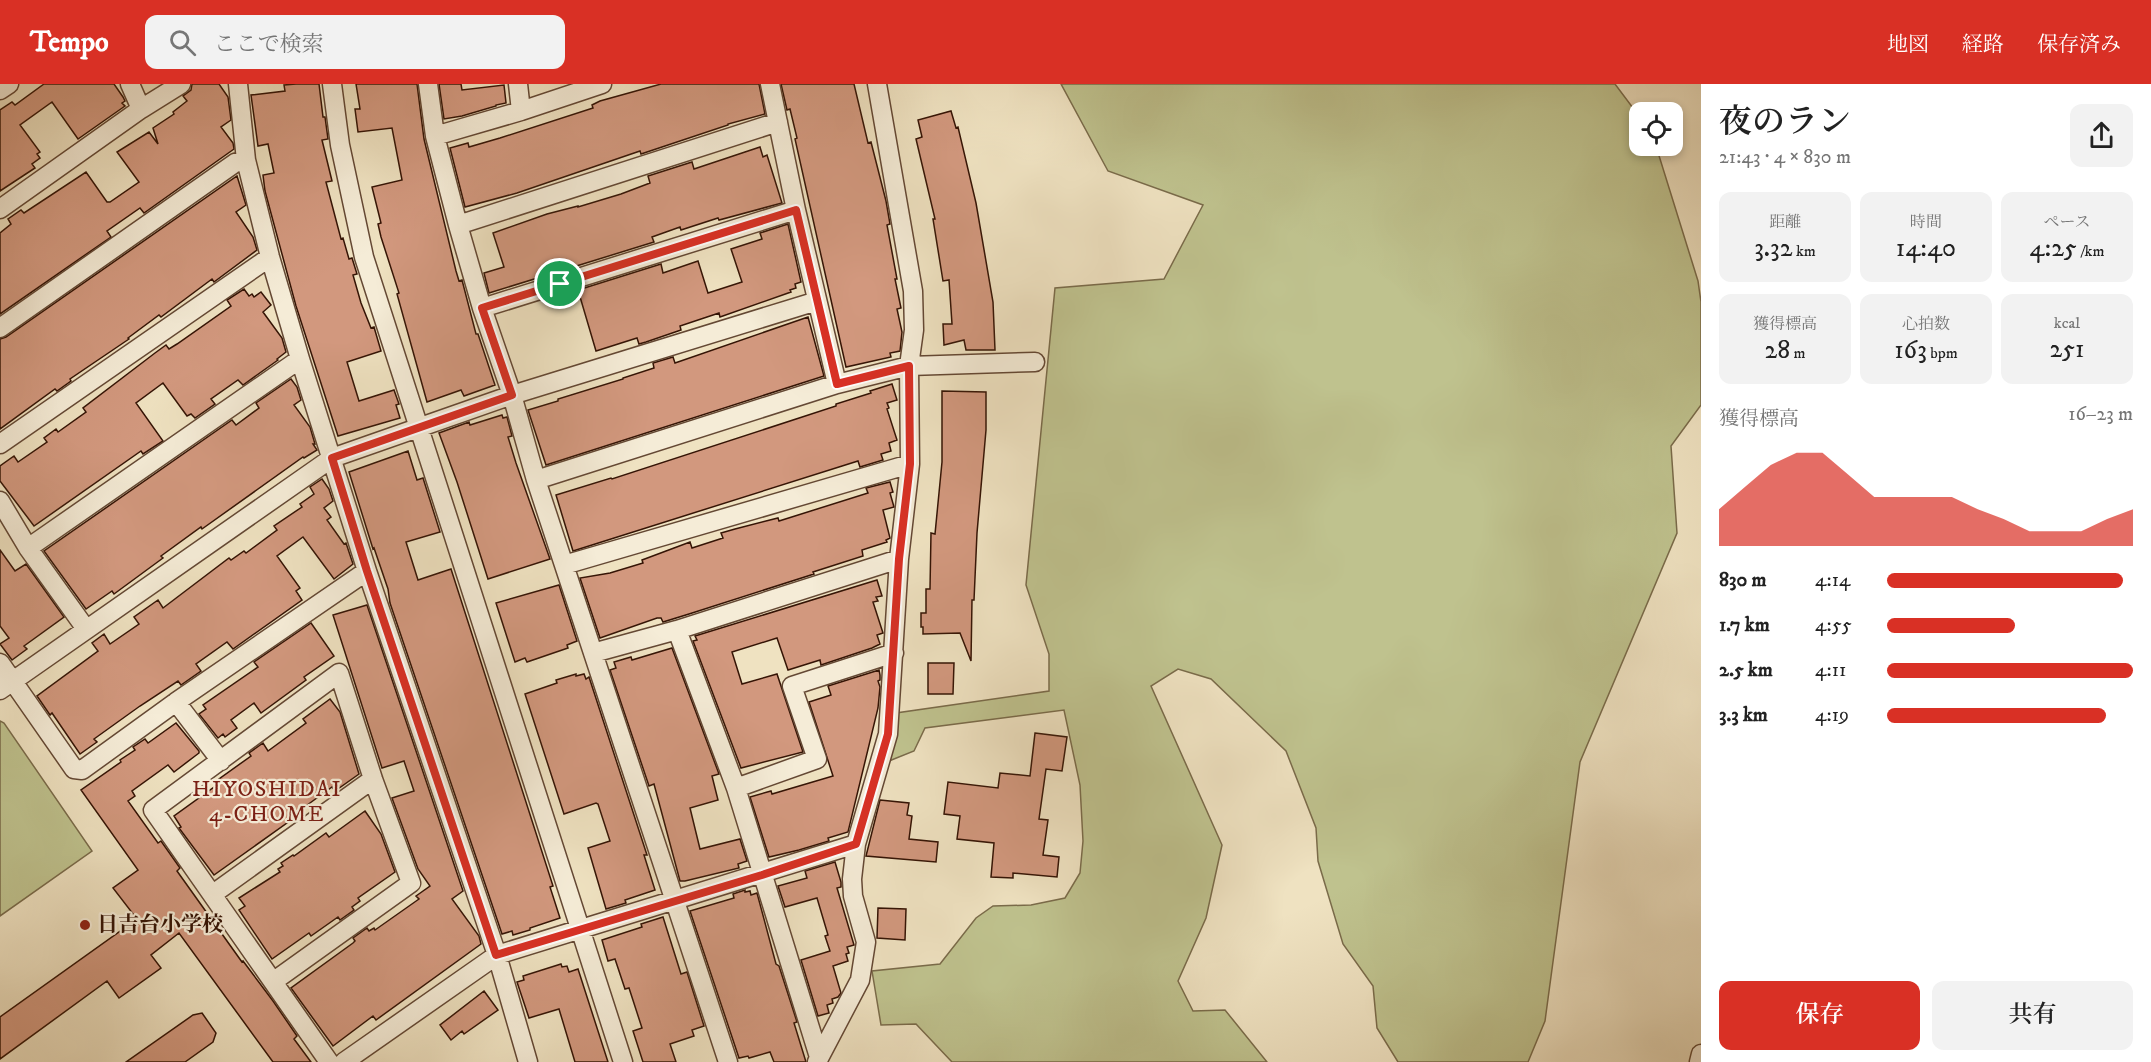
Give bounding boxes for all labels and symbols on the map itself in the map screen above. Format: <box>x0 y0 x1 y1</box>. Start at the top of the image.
pin <box>534 258 585 309</box>
district label: HIYOSHIDAI 4-CHOME <box>192 776 342 828</box>
place label: 日吉台小学校 <box>97 912 223 938</box>
marker: 日吉台小学校 <box>78 918 92 932</box>

